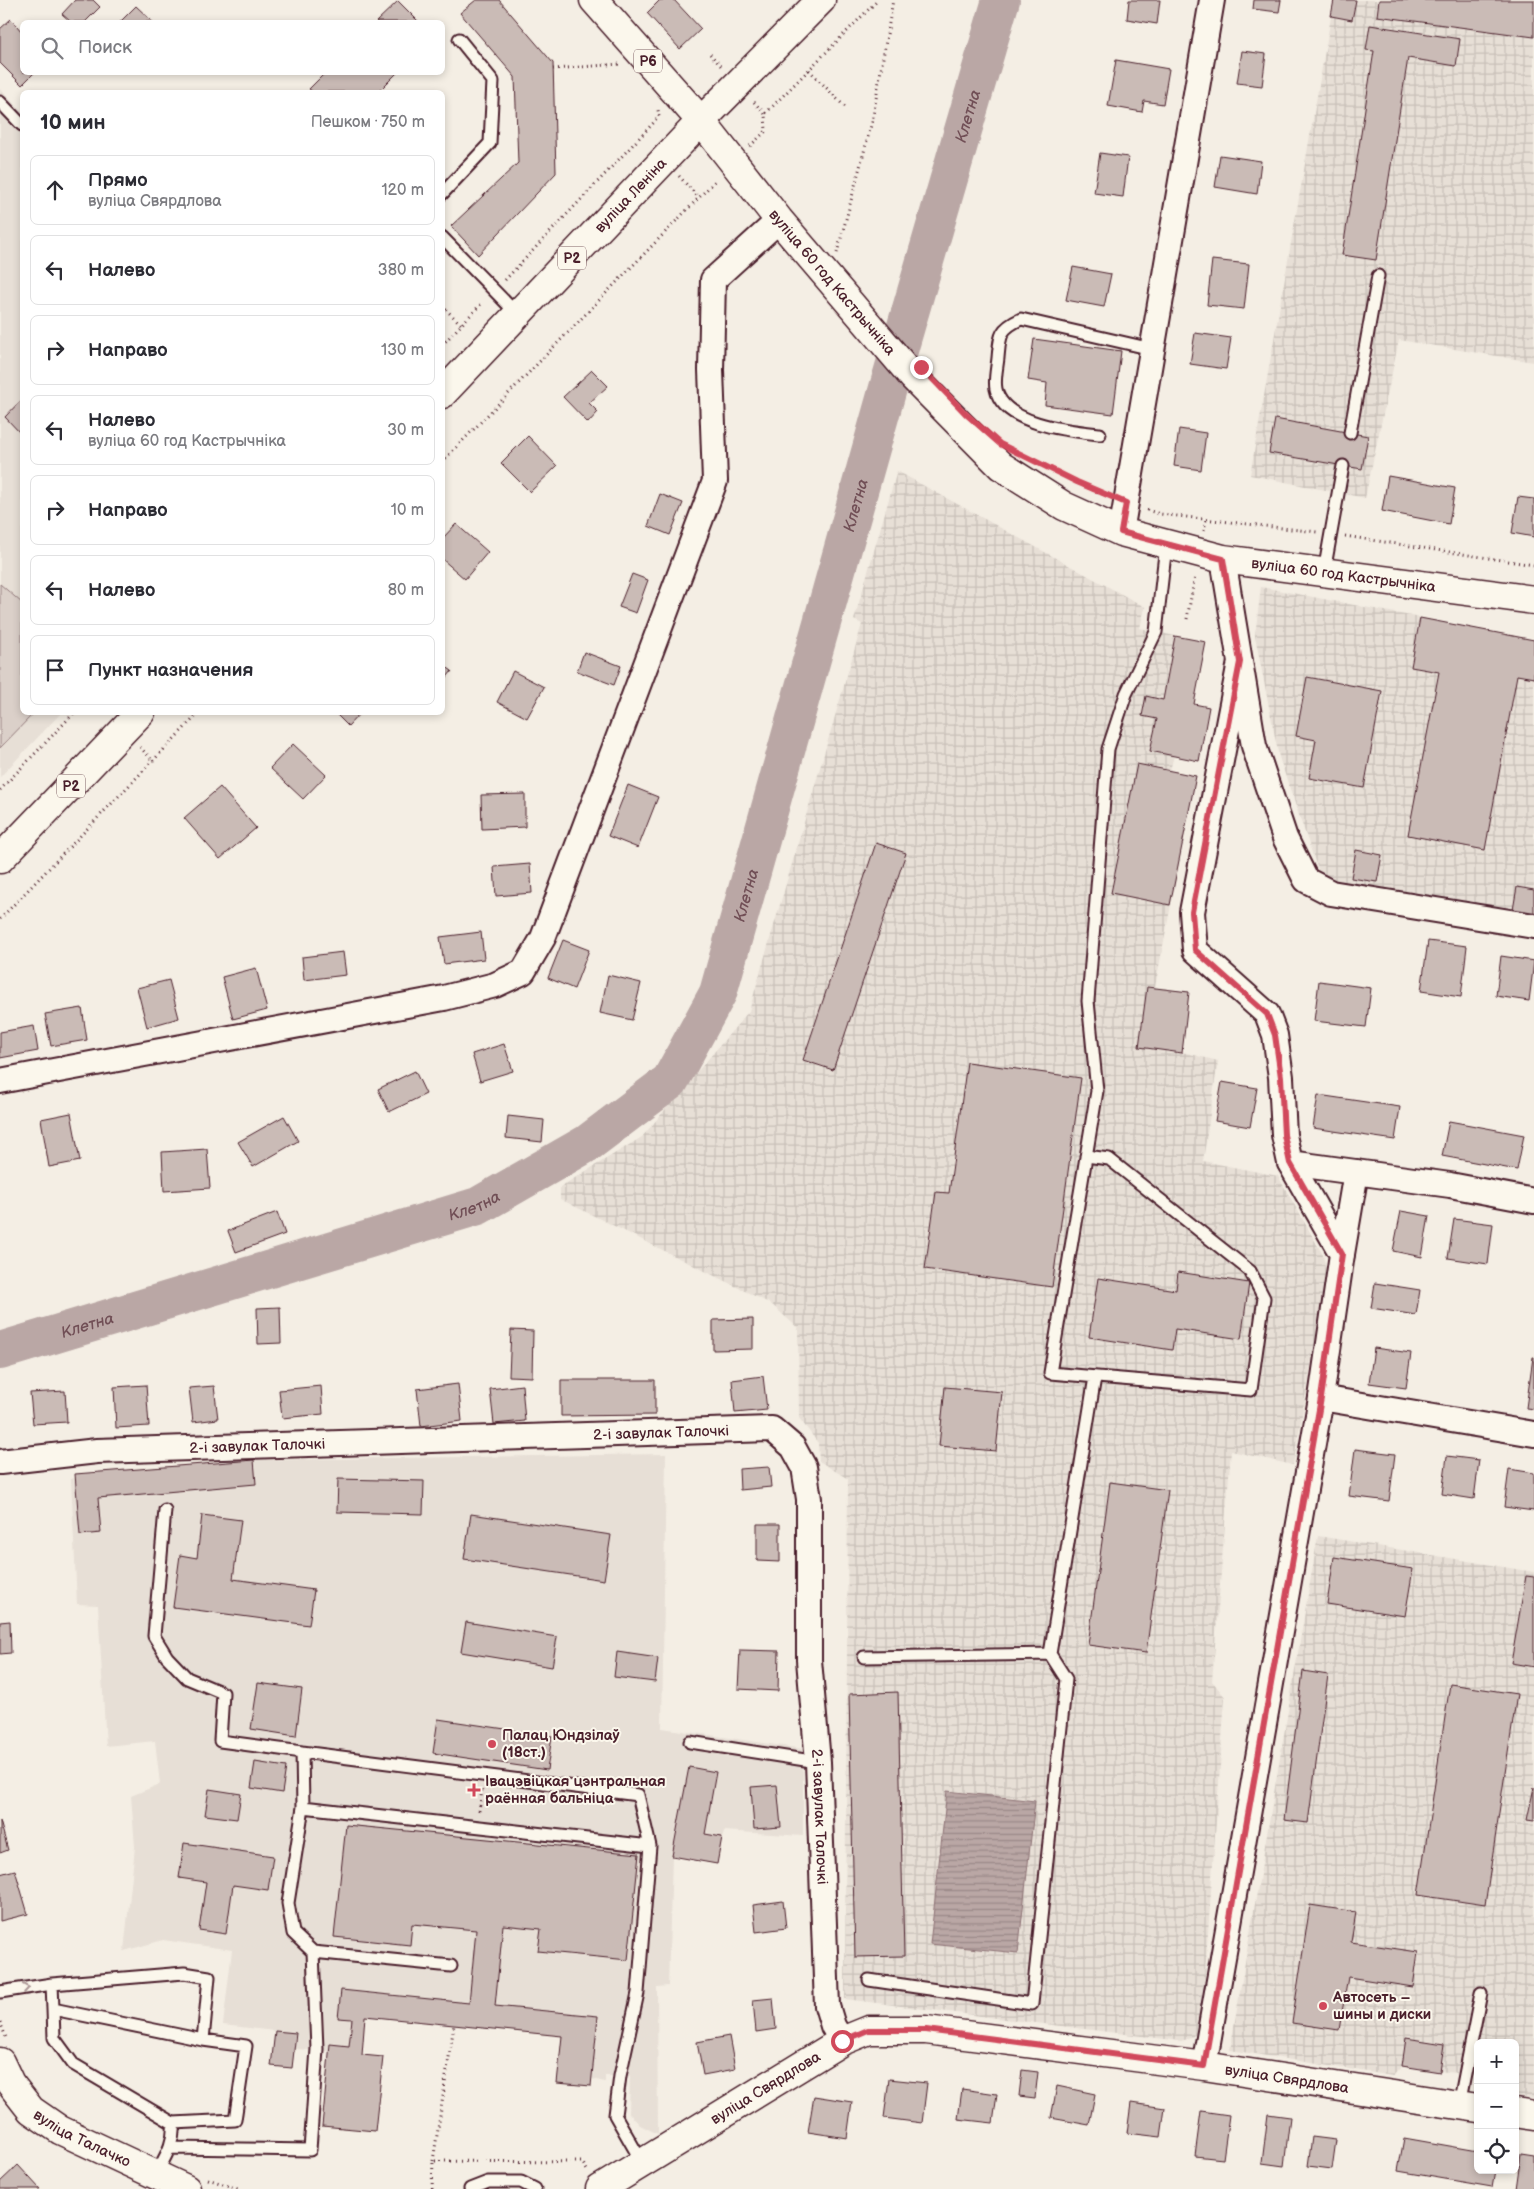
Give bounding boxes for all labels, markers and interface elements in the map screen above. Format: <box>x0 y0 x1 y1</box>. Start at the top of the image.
search box <box>20 20 445 75</box>
icon: search <box>38 34 66 62</box>
text: Поиск <box>78 36 132 59</box>
road number: Р6 <box>634 49 662 72</box>
water label: Клетна <box>952 88 985 145</box>
text: 10 мин <box>40 110 106 135</box>
text: Пешком · 750 m <box>311 113 425 132</box>
street label: вуліца Леніна <box>591 154 671 237</box>
text: Прямо <box>88 169 148 192</box>
icon: ahead <box>41 176 69 204</box>
text: 120 m <box>381 181 424 200</box>
text: вуліца Свярдлова <box>88 192 222 211</box>
street label: вуліца 60 год Кастрычніка <box>764 206 899 360</box>
road number: Р2 <box>558 247 586 270</box>
icon: left <box>41 256 69 284</box>
text: Налево <box>88 259 155 282</box>
text: 380 m <box>378 261 424 280</box>
icon: right <box>41 336 69 364</box>
text: Направо <box>88 339 168 362</box>
text: 130 m <box>381 341 424 360</box>
route end <box>910 356 933 379</box>
text: Налево <box>88 409 155 432</box>
icon: left <box>41 416 69 444</box>
text: 30 m <box>387 421 424 440</box>
text: вуліца 60 год Кастрычніка <box>88 432 286 451</box>
water label: Клетна <box>840 477 873 534</box>
icon: right <box>41 496 69 524</box>
text: Направо <box>88 499 168 522</box>
text: 10 m <box>391 501 424 520</box>
street label: вуліца 60 год Кастрычніка <box>1250 554 1437 597</box>
icon: left <box>41 576 69 604</box>
text: Налево <box>88 579 155 602</box>
text: 80 m <box>388 581 424 600</box>
icon: arrive <box>41 656 69 684</box>
text: Пункт назначения <box>88 659 253 682</box>
road number: Р2 <box>57 774 85 798</box>
water label: Клетна <box>730 867 763 924</box>
water label: Клетна <box>446 1187 504 1225</box>
water label: Клетна <box>59 1309 116 1343</box>
street label: 2-і завулак Талочкі <box>593 1421 729 1445</box>
street label: 2-і завулак Талочкі <box>189 1435 326 1458</box>
place label: Палац Юндзілаў (18ст.) <box>502 1726 620 1762</box>
marker: Палац Юндзілаў (18ст.) <box>486 1738 498 1750</box>
street label: 2-і завулак Талочкі <box>807 1748 832 1885</box>
place label: Івацэвіцкая цэнтральная раённая бальніца <box>485 1772 666 1808</box>
marker: Івацэвіцкая цэнтральная раённая бальніца <box>467 1783 481 1797</box>
one-way arrow <box>23 1983 31 1994</box>
place label: Автосеть – шины и диски <box>1332 1988 1431 2024</box>
marker: Автосеть – шины и диски <box>1317 2000 1329 2012</box>
route start <box>831 2030 854 2053</box>
map controls <box>1474 2039 1519 2174</box>
button: + <box>1474 2039 1519 2084</box>
street label: вуліца Свярдлова <box>707 2047 824 2129</box>
street label: вуліца Свярдлова <box>1223 2060 1350 2098</box>
button: − <box>1474 2084 1519 2129</box>
street label: вуліца Талачко <box>29 2105 134 2172</box>
button: locate <box>1474 2129 1519 2174</box>

